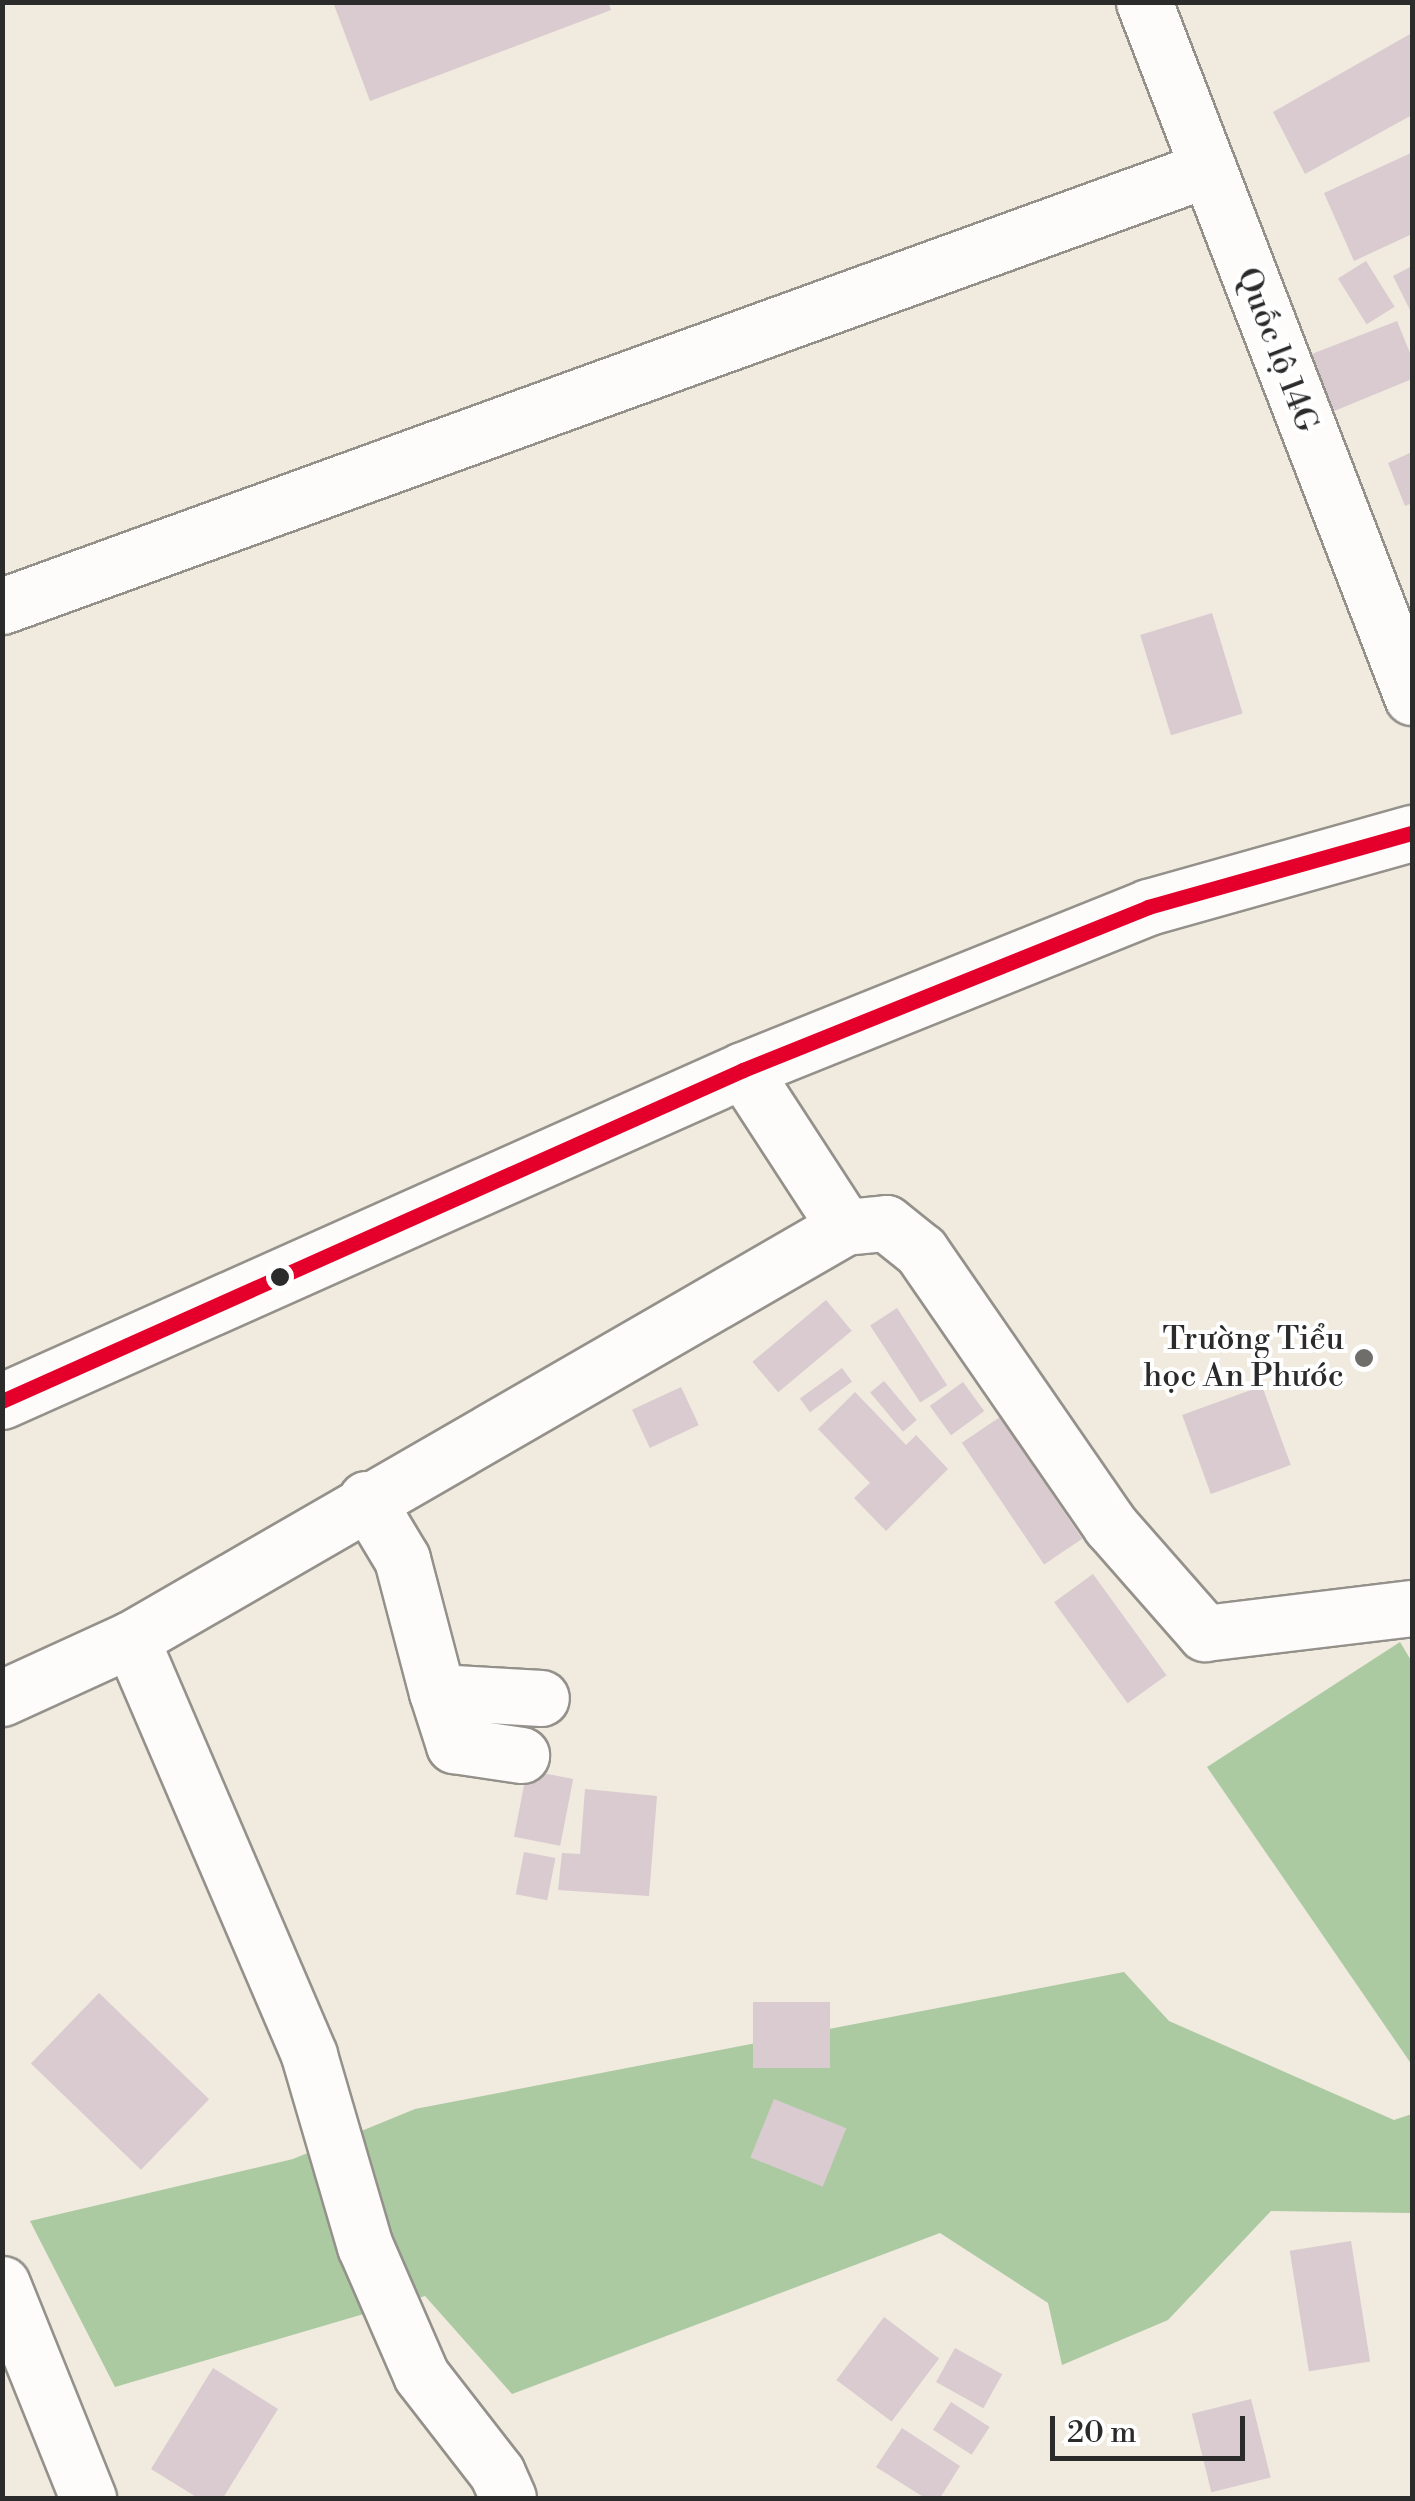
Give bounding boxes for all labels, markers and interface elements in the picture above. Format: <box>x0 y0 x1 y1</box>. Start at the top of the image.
street label: Quốc lộ 14G <box>1228 262 1326 438</box>
unlabelled marker <box>270 1267 290 1287</box>
place label: Trường Tiểu học An Phước <box>1143 1321 1344 1396</box>
marker: Trường Tiểu học An Phước <box>1353 1347 1375 1369</box>
scale bar <box>1055 2396 1250 2458</box>
text: 20 m <box>1067 2414 1136 2452</box>

